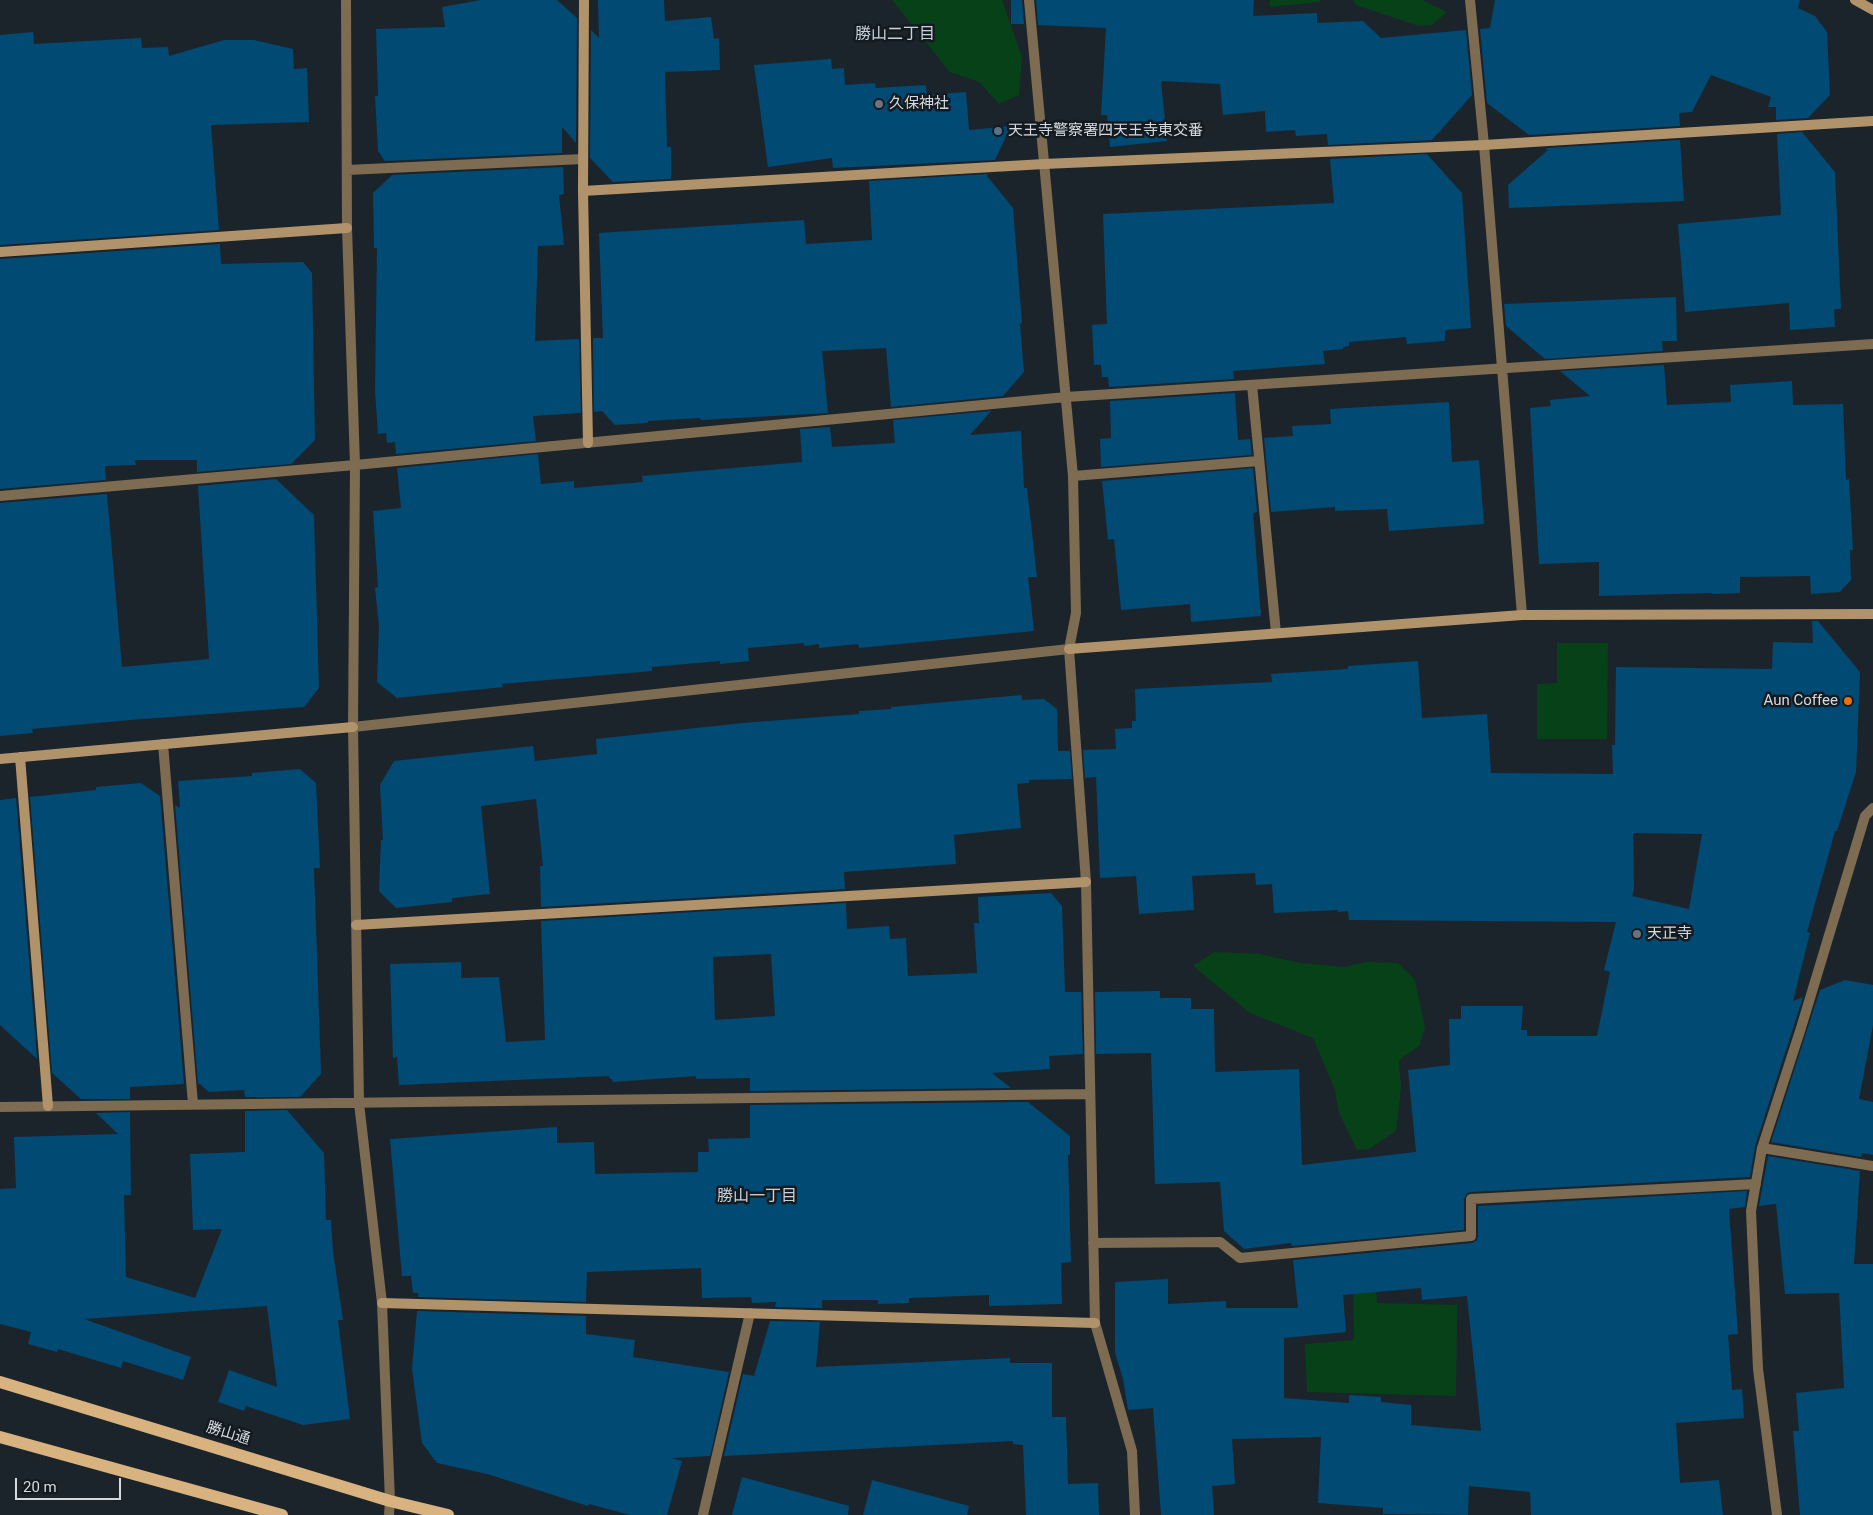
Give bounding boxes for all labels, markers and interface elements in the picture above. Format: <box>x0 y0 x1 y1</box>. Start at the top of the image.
district label: 勝山二丁目 <box>855 25 935 45</box>
place label: 久保神社 <box>889 95 949 113</box>
marker: 久保神社 <box>873 98 885 110</box>
place label: 天王寺警察署四天王寺東交番 <box>1008 122 1203 140</box>
marker: 天王寺警察署四天王寺東交番 <box>992 125 1004 137</box>
place label: Aun Coffee <box>1764 692 1838 710</box>
marker: Aun Coffee <box>1842 695 1854 707</box>
place label: 天正寺 <box>1647 925 1692 943</box>
marker: 天正寺 <box>1631 928 1643 940</box>
district label: 勝山一丁目 <box>717 1187 797 1207</box>
street label: 勝山通 <box>204 1419 252 1449</box>
scale bar <box>18 1468 124 1500</box>
text: 20 m <box>23 1478 57 1496</box>

